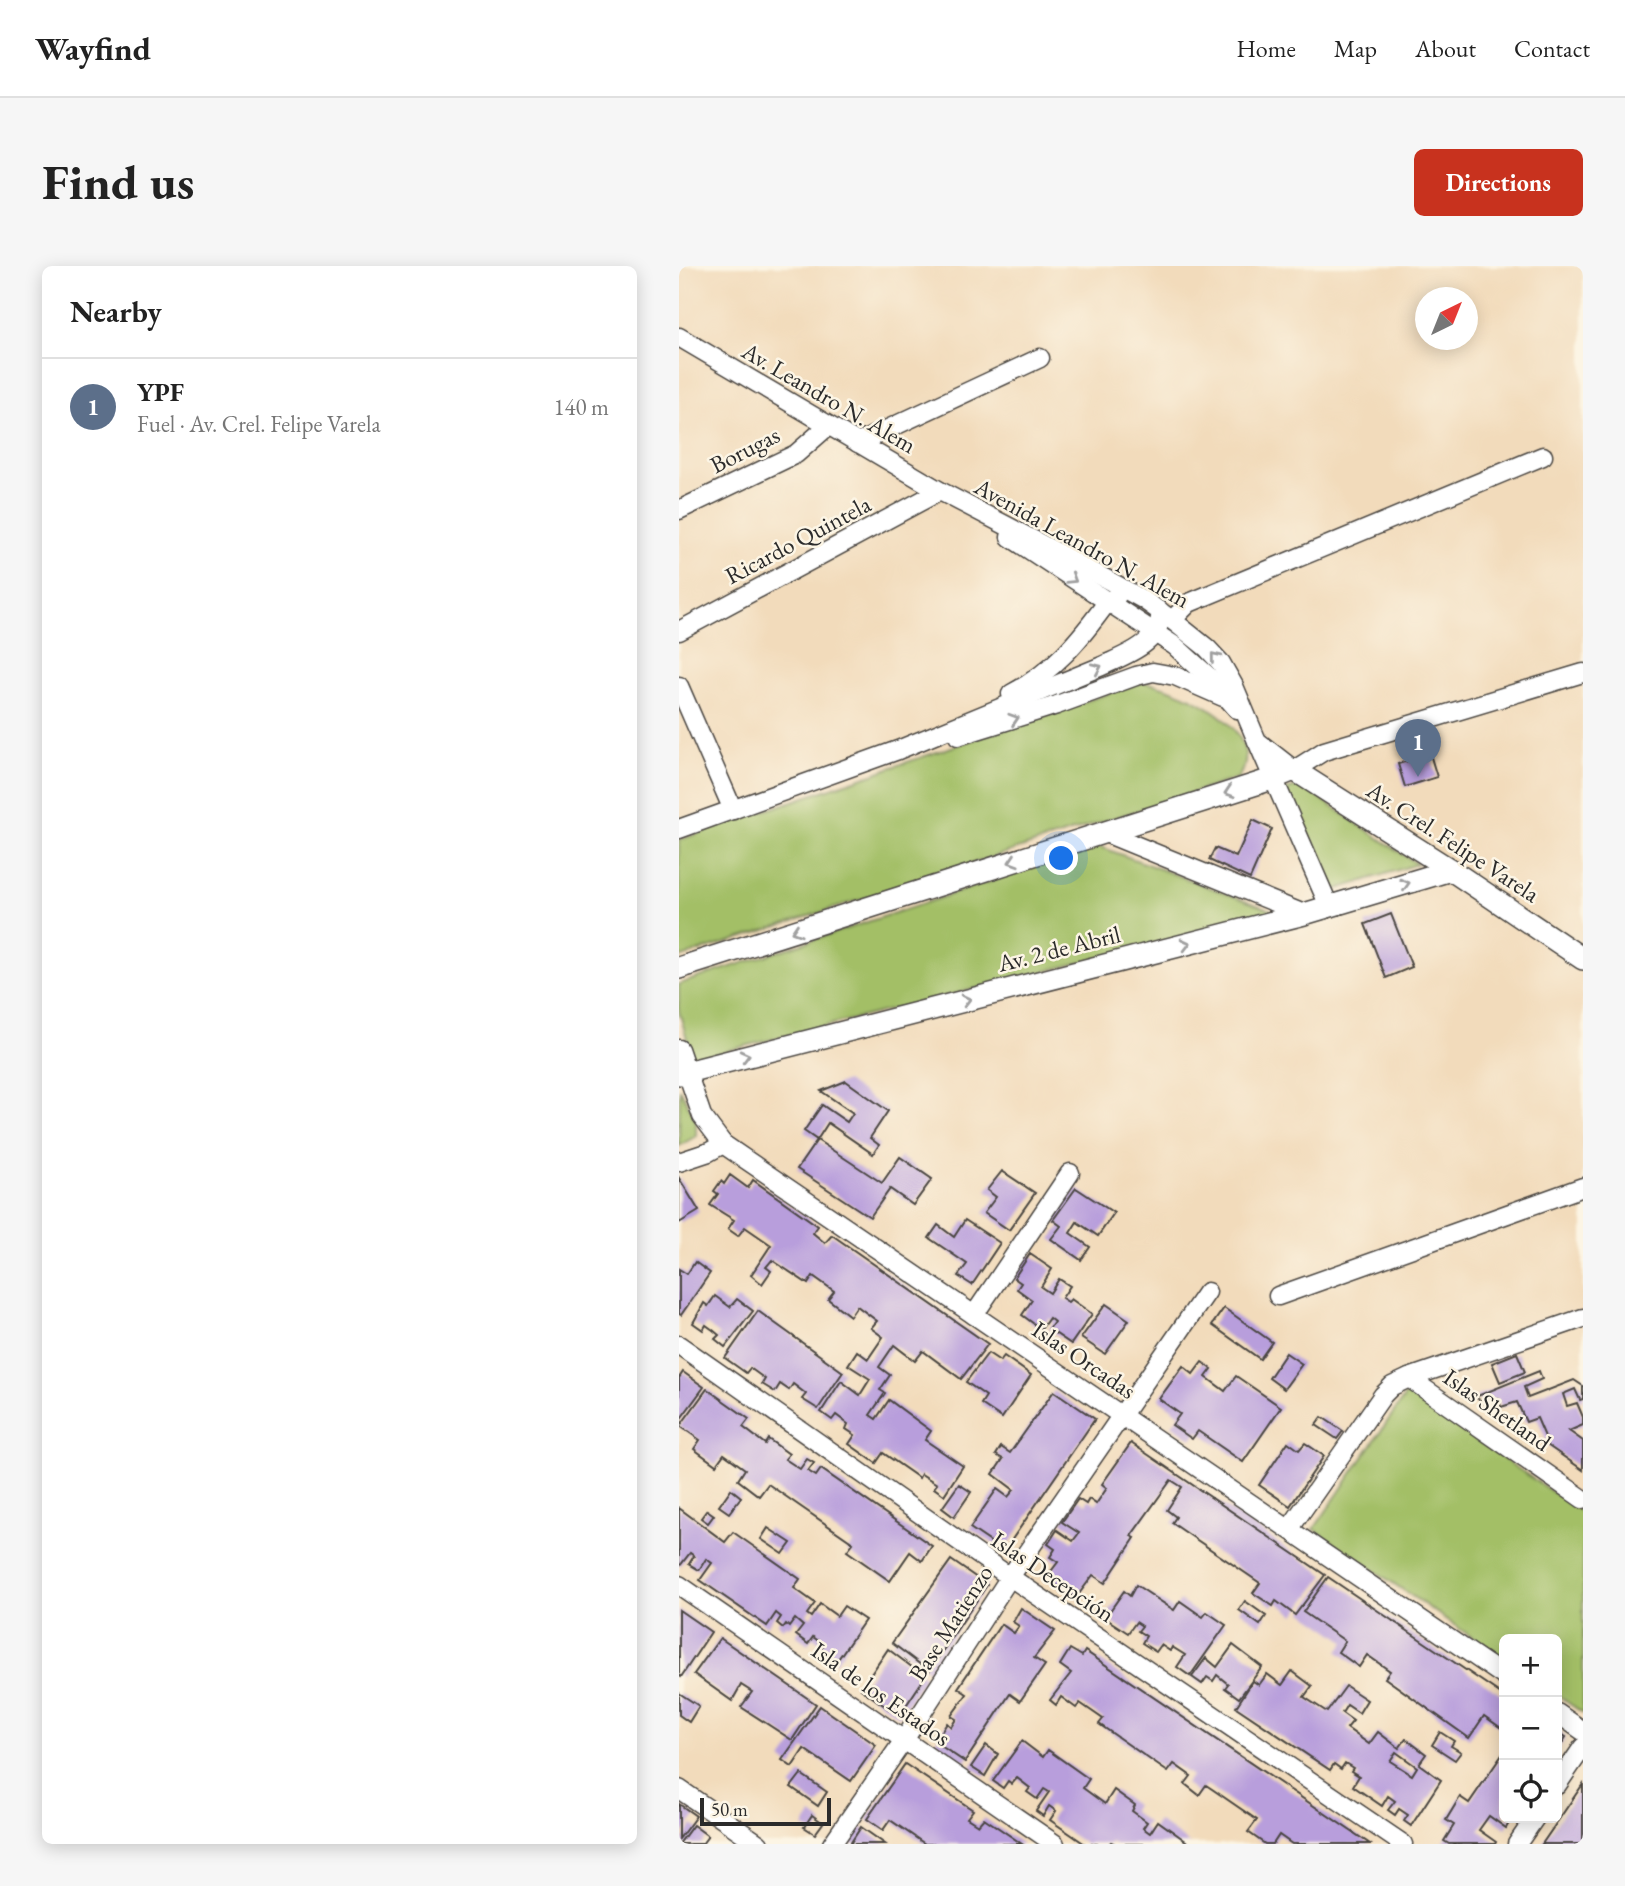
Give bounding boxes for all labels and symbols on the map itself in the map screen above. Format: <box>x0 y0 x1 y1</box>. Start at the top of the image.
north arrow <box>1415 287 1478 350</box>
street label: Av. Leandro N. Alem <box>736 335 922 460</box>
street label: Borugas <box>705 419 785 480</box>
street label: Avenida Leandro N. Alem <box>968 470 1196 615</box>
street label: Ricardo Quintela <box>720 488 876 591</box>
one-way arrow <box>1065 570 1078 583</box>
one-way arrow <box>1211 653 1223 666</box>
one-way arrow <box>1089 662 1102 676</box>
one-way arrow <box>1007 713 1019 727</box>
pin: 1 <box>1395 719 1441 777</box>
street label: Av. Crel. Felipe Varela <box>1360 774 1546 909</box>
one-way arrow <box>1224 784 1236 799</box>
your location <box>1044 841 1078 875</box>
one-way arrow <box>1007 853 1019 868</box>
one-way arrow <box>1399 877 1411 892</box>
street label: Av. 2 de Abril <box>993 918 1124 979</box>
one-way arrow <box>790 923 803 937</box>
one-way arrow <box>1180 938 1192 952</box>
one-way arrow <box>959 994 971 1008</box>
one-way arrow <box>739 1050 751 1064</box>
street label: Islas Orcadas <box>1026 1314 1142 1406</box>
street label: Islas Shetland <box>1437 1361 1558 1458</box>
street label: Islas Decepción <box>986 1524 1121 1629</box>
street label: Base Matienzo <box>901 1559 1000 1687</box>
street label: Isla de los Estados <box>806 1634 957 1753</box>
scale bar <box>700 1795 831 1827</box>

